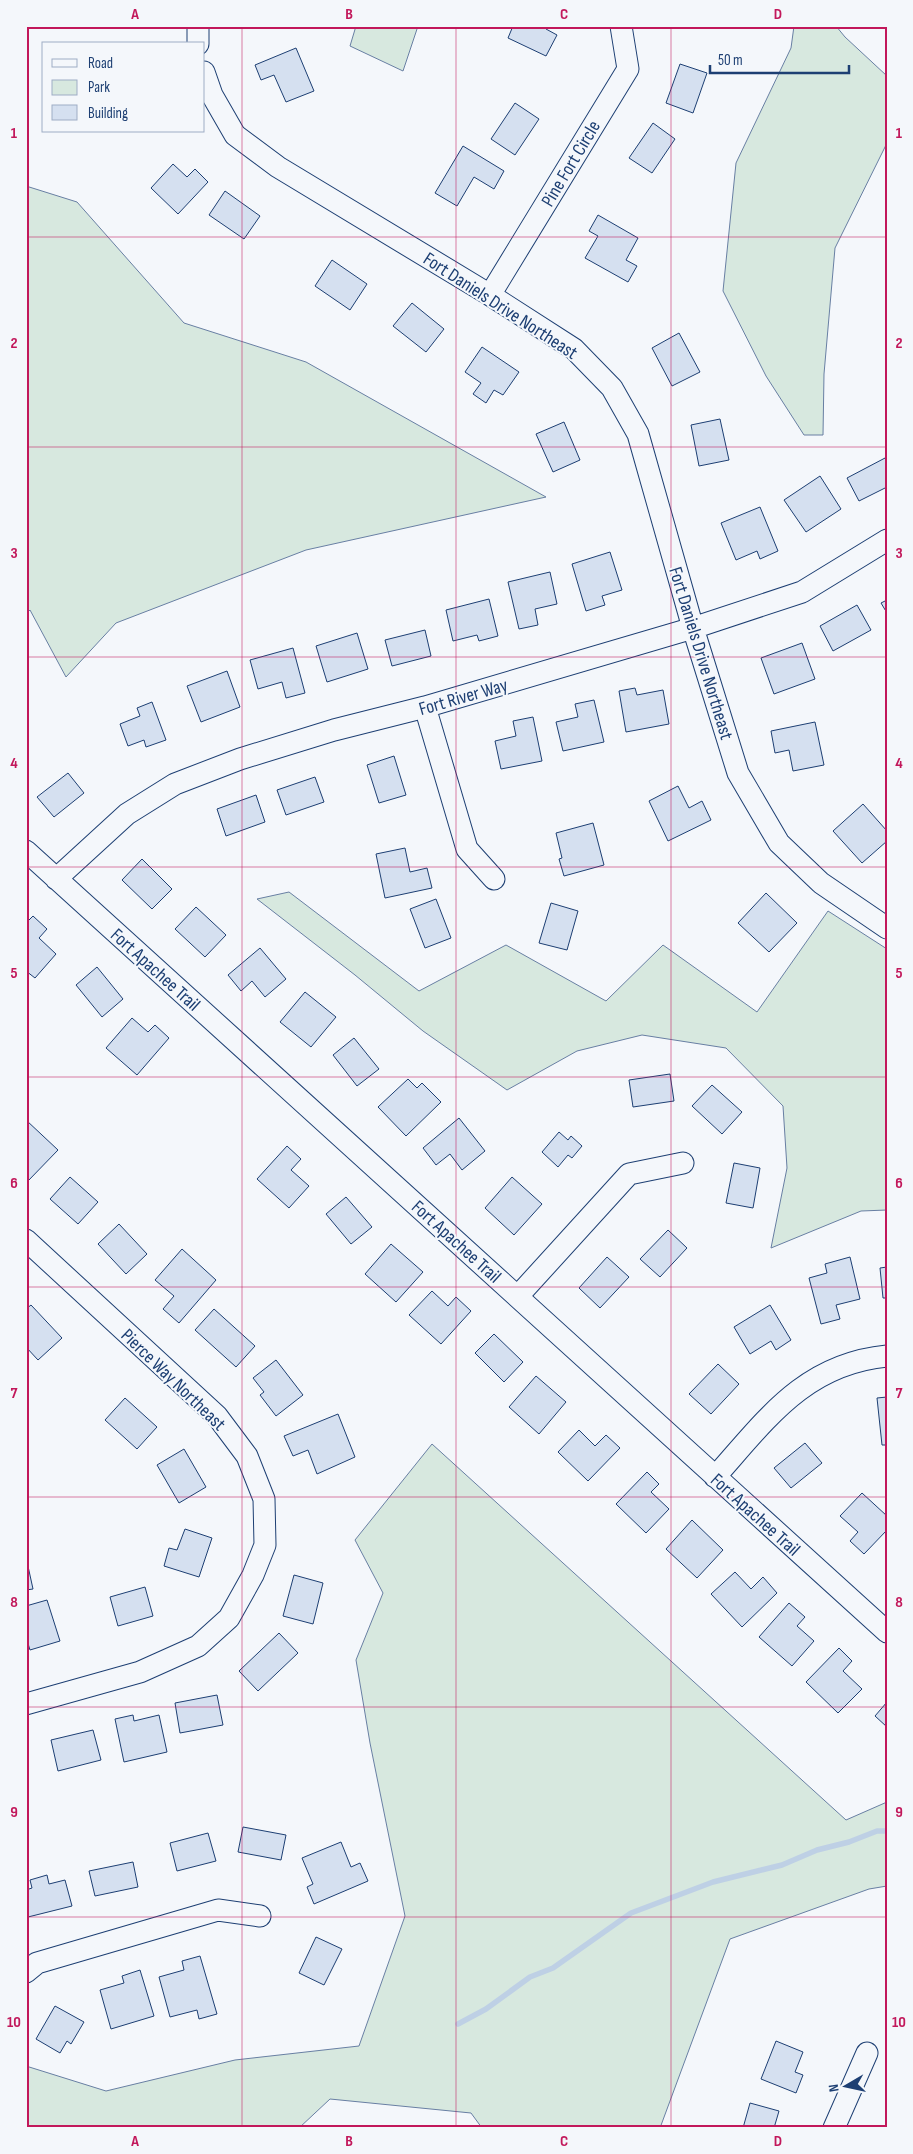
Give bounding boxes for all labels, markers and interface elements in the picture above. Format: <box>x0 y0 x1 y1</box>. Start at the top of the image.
text: A <box>130 5 139 24</box>
text: B <box>345 5 353 24</box>
text: C <box>560 5 568 24</box>
text: D <box>774 5 782 24</box>
legend <box>42 42 205 132</box>
scale bar <box>710 42 849 74</box>
text: 50 m <box>718 51 743 70</box>
text: Road <box>88 54 113 73</box>
text: Park <box>88 78 110 97</box>
text: Building <box>88 104 128 123</box>
street label: Pine Fort Circle <box>537 117 606 211</box>
text: 1 <box>11 124 18 143</box>
text: 1 <box>896 124 903 143</box>
street label: Fort Daniels Drive Northeast <box>419 248 582 365</box>
text: 2 <box>10 334 18 353</box>
text: 2 <box>895 334 903 353</box>
text: 3 <box>10 544 18 563</box>
text: 3 <box>895 544 903 563</box>
street label: Fort Daniels Drive Northeast <box>663 564 738 743</box>
street label: Fort River Way <box>416 674 511 721</box>
text: 4 <box>10 754 18 773</box>
text: 4 <box>895 754 903 773</box>
street label: Fort Apachee Trail <box>105 924 205 1016</box>
text: 5 <box>10 964 18 983</box>
text: 5 <box>895 964 903 983</box>
text: 6 <box>10 1174 18 1193</box>
text: 6 <box>895 1174 903 1193</box>
street label: Fort Apachee Trail <box>406 1196 506 1288</box>
street label: Pierce Way Northeast <box>116 1324 230 1436</box>
text: 7 <box>11 1384 18 1403</box>
text: 7 <box>896 1384 903 1403</box>
street label: Fort Apachee Trail <box>705 1469 805 1561</box>
text: 8 <box>10 1593 18 1612</box>
text: 8 <box>895 1593 903 1612</box>
text: 9 <box>10 1803 18 1822</box>
text: 9 <box>895 1803 903 1822</box>
text: 10 <box>7 2013 21 2032</box>
text: 10 <box>892 2013 906 2032</box>
north arrow <box>820 2062 870 2112</box>
text: N <box>825 2083 843 2093</box>
text: A <box>130 2132 139 2151</box>
text: B <box>345 2132 353 2151</box>
text: C <box>560 2132 568 2151</box>
text: D <box>774 2132 782 2151</box>

